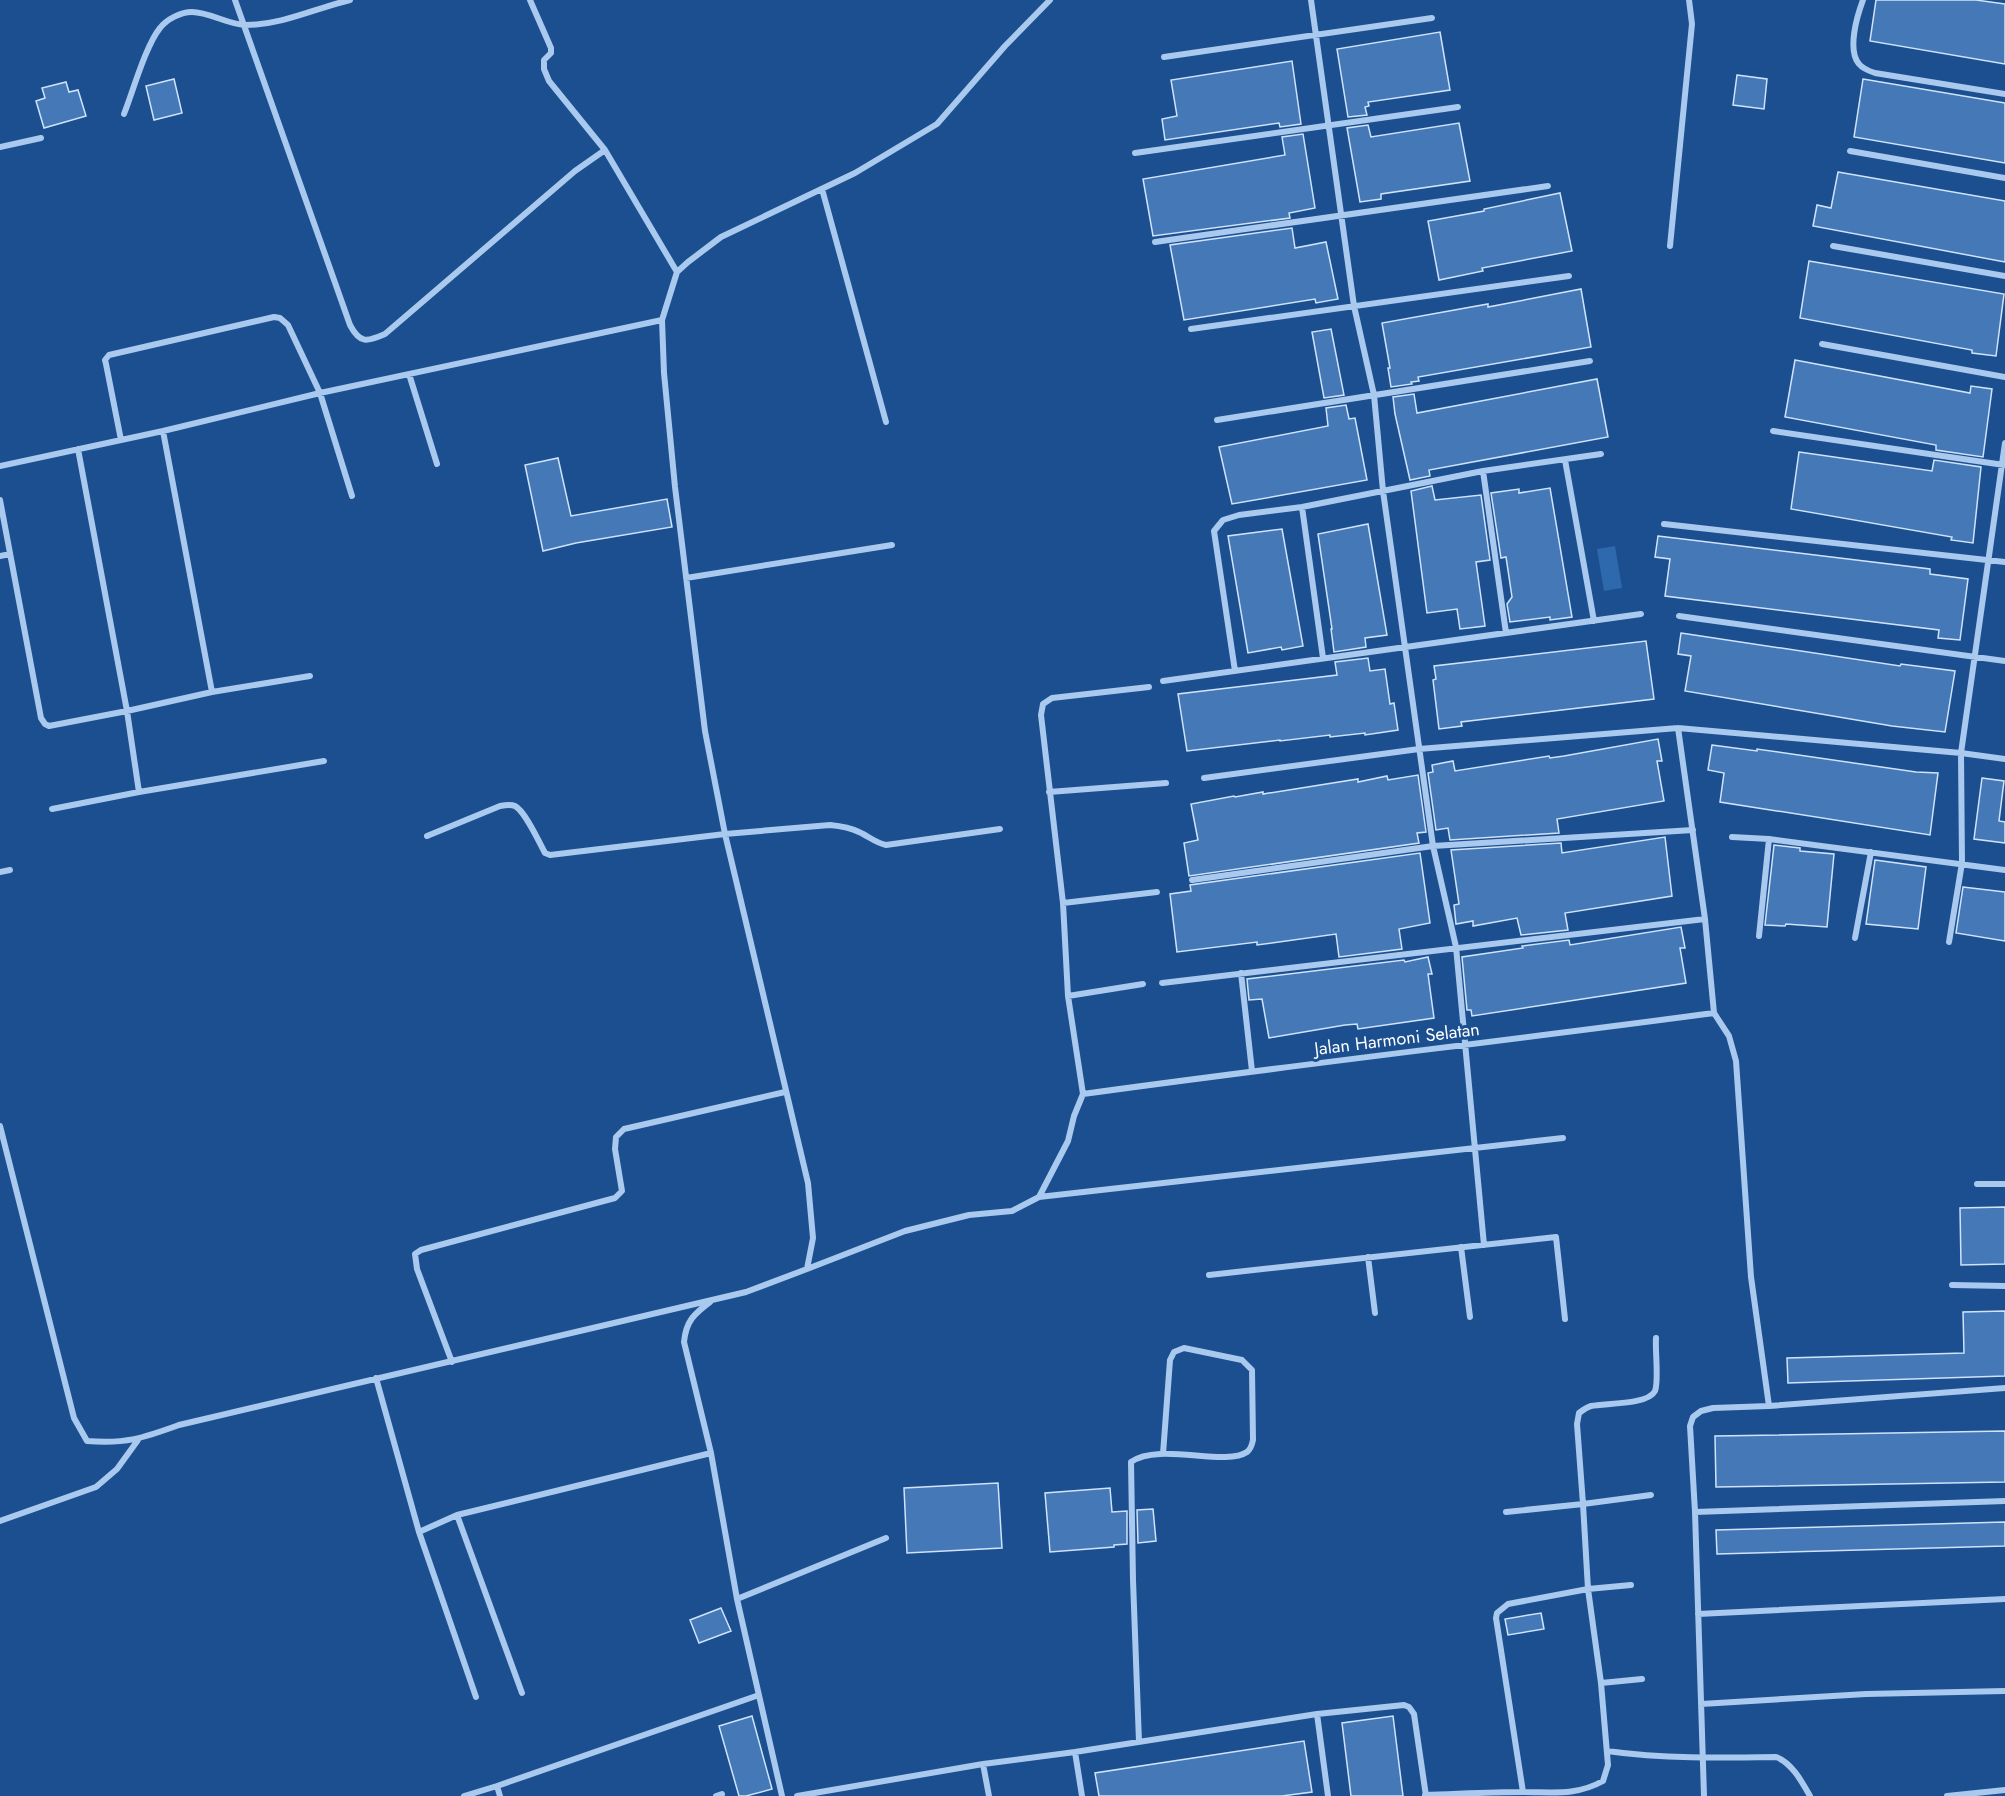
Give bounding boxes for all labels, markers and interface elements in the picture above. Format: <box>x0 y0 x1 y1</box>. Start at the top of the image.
street label: Jalan Harmoni Selatan <box>1311 1016 1481 1062</box>

